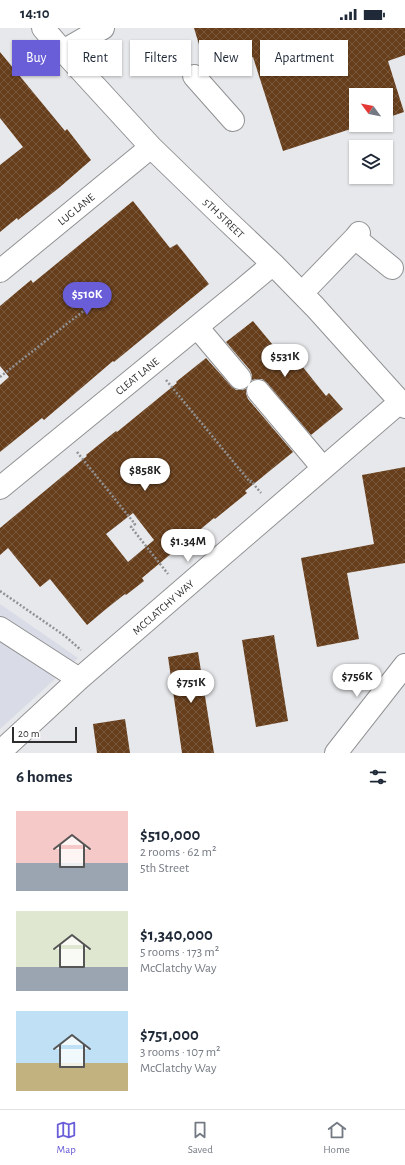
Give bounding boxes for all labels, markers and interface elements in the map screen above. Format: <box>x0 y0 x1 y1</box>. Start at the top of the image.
text: 14:10 <box>20 6 50 21</box>
chip: Buy <box>12 40 60 76</box>
chip: Rent <box>68 40 122 76</box>
chip: Filters <box>130 40 191 76</box>
chip: New <box>199 40 252 76</box>
chip: Apartment <box>260 40 348 76</box>
north arrow <box>349 88 393 132</box>
map controls <box>349 88 393 184</box>
button: layers <box>349 140 393 184</box>
street label: LUG LANE <box>56 191 97 227</box>
street label: 5TH STREET <box>201 196 247 241</box>
pin: $510K <box>59 282 115 316</box>
text: $510K <box>72 288 102 301</box>
pin: $531K <box>257 344 313 378</box>
text: $531K <box>270 350 300 363</box>
street label: CLEAT LANE <box>114 355 162 397</box>
pin: $858K <box>117 458 173 492</box>
text: $858K <box>129 464 161 477</box>
pin: $1.34M <box>155 529 221 563</box>
text: $1.34M <box>170 535 206 548</box>
street label: MCCLATCHY WAY <box>130 578 196 637</box>
pin: $756K <box>329 664 385 698</box>
pin: $751K <box>163 670 219 704</box>
text: $756K <box>342 670 372 683</box>
text: $751K <box>176 676 206 689</box>
scale bar <box>12 725 77 744</box>
text: 20 m <box>18 728 39 739</box>
icon: filters <box>367 766 389 788</box>
text: 6 homes <box>16 768 72 785</box>
text: $510,000 <box>140 826 200 843</box>
icon: home <box>48 827 96 875</box>
text: 2 rooms · 62 m² <box>140 846 216 859</box>
text: 5th Street <box>140 862 189 875</box>
text: $1,340,000 <box>140 926 213 943</box>
icon: home <box>48 927 96 975</box>
text: 5 rooms · 173 m² <box>140 946 219 959</box>
text: McClatchy Way <box>140 962 216 975</box>
text: $751,000 <box>140 1026 199 1043</box>
icon: home <box>48 1027 96 1075</box>
text: 3 rooms · 107 m² <box>140 1046 221 1059</box>
text: McClatchy Way <box>140 1062 216 1075</box>
tab: Map <box>55 1119 77 1156</box>
tab: Saved <box>188 1119 213 1156</box>
tab: Home <box>323 1119 350 1156</box>

